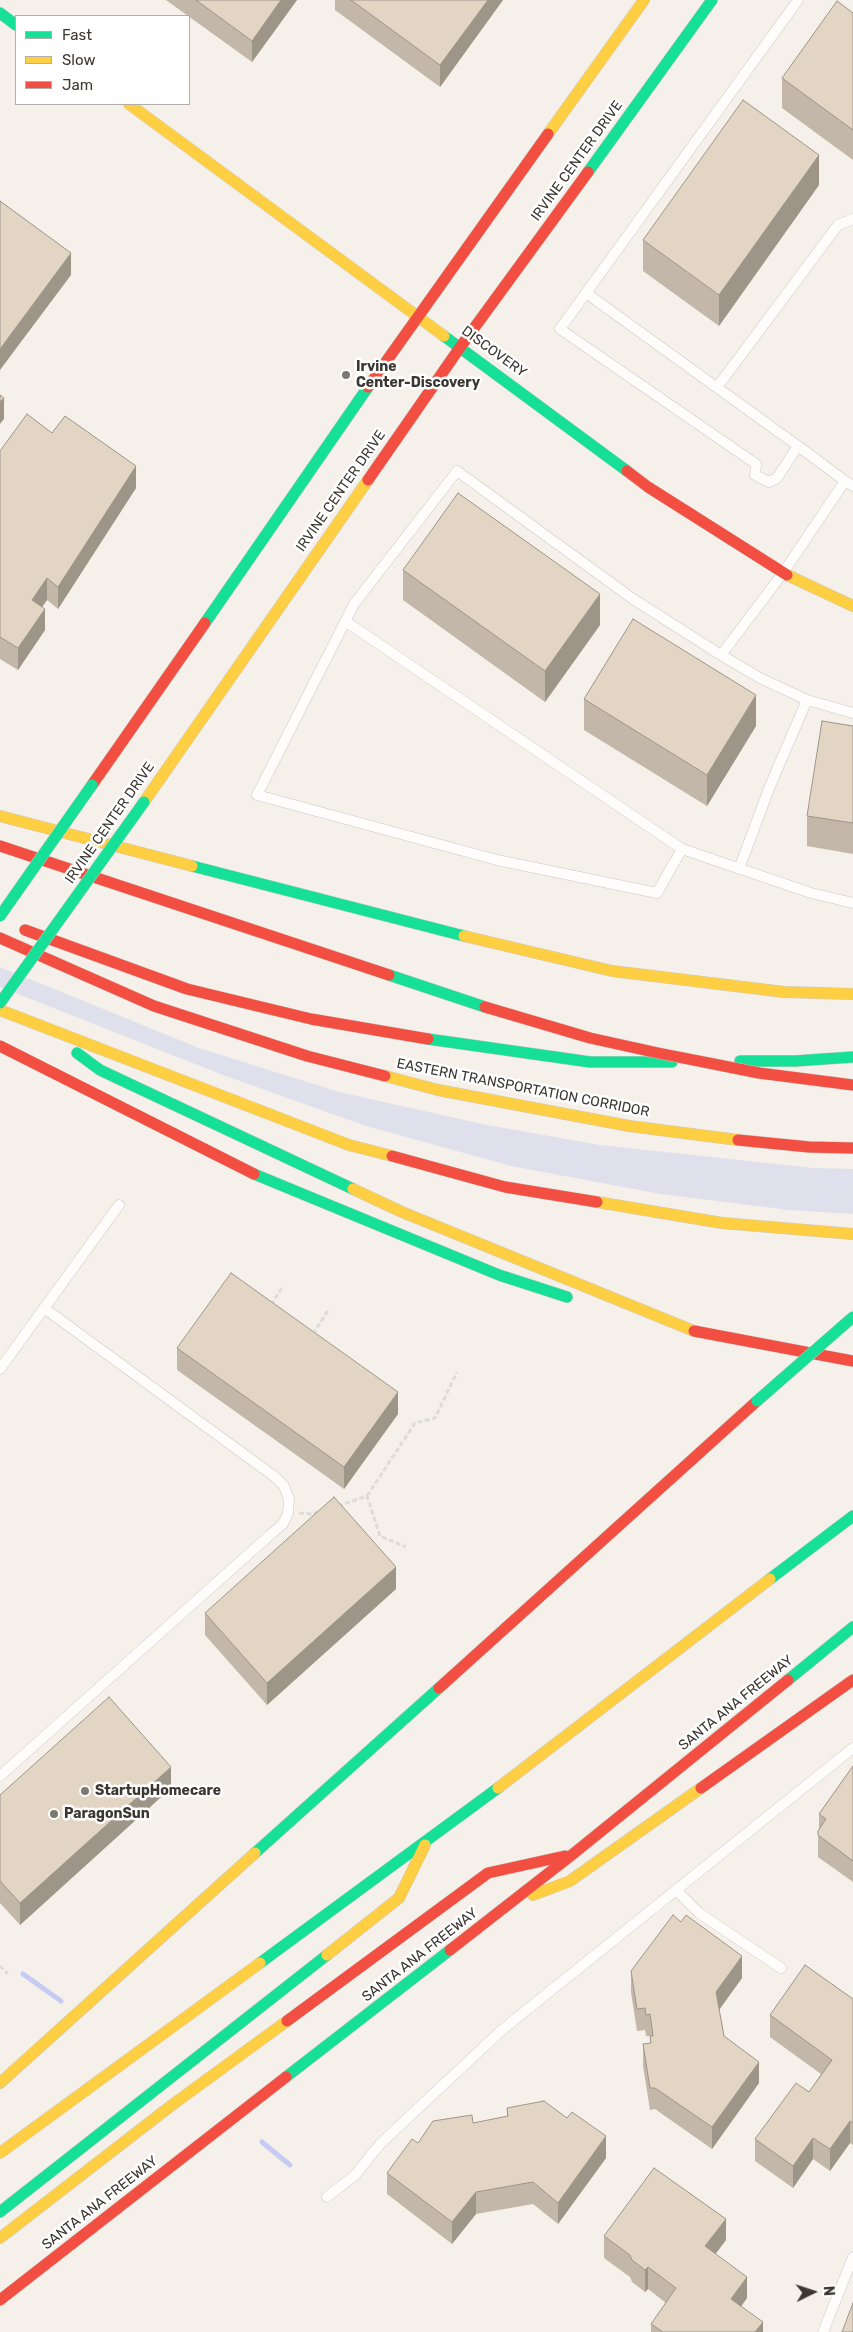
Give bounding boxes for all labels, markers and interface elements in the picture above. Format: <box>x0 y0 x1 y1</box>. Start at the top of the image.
legend <box>15 15 190 105</box>
text: Fast <box>62 26 92 44</box>
text: Slow <box>62 51 95 69</box>
text: Jam <box>62 76 93 94</box>
street label: IRVINE CENTER DRIVE <box>528 98 626 224</box>
street label: DISCOVERY <box>458 323 530 381</box>
place label: Irvine Center-Discovery <box>356 359 480 392</box>
marker: Irvine Center-Discovery <box>340 369 352 381</box>
street label: IRVINE CENTER DRIVE <box>293 427 389 555</box>
street label: IRVINE CENTER DRIVE <box>62 759 158 887</box>
street label: EASTERN TRANSPORTATION CORRIDOR <box>395 1055 651 1121</box>
street label: SANTA ANA FREEWAY <box>676 1652 796 1754</box>
place label: StartupHomecare <box>95 1783 221 1799</box>
marker: StartupHomecare <box>79 1785 91 1797</box>
place label: ParagonSun <box>64 1806 150 1822</box>
marker: ParagonSun <box>48 1808 60 1820</box>
street label: SANTA ANA FREEWAY <box>359 1905 481 2005</box>
street label: SANTA ANA FREEWAY <box>39 2153 161 2253</box>
north arrow <box>788 2267 838 2317</box>
text: N <box>820 2285 837 2297</box>

